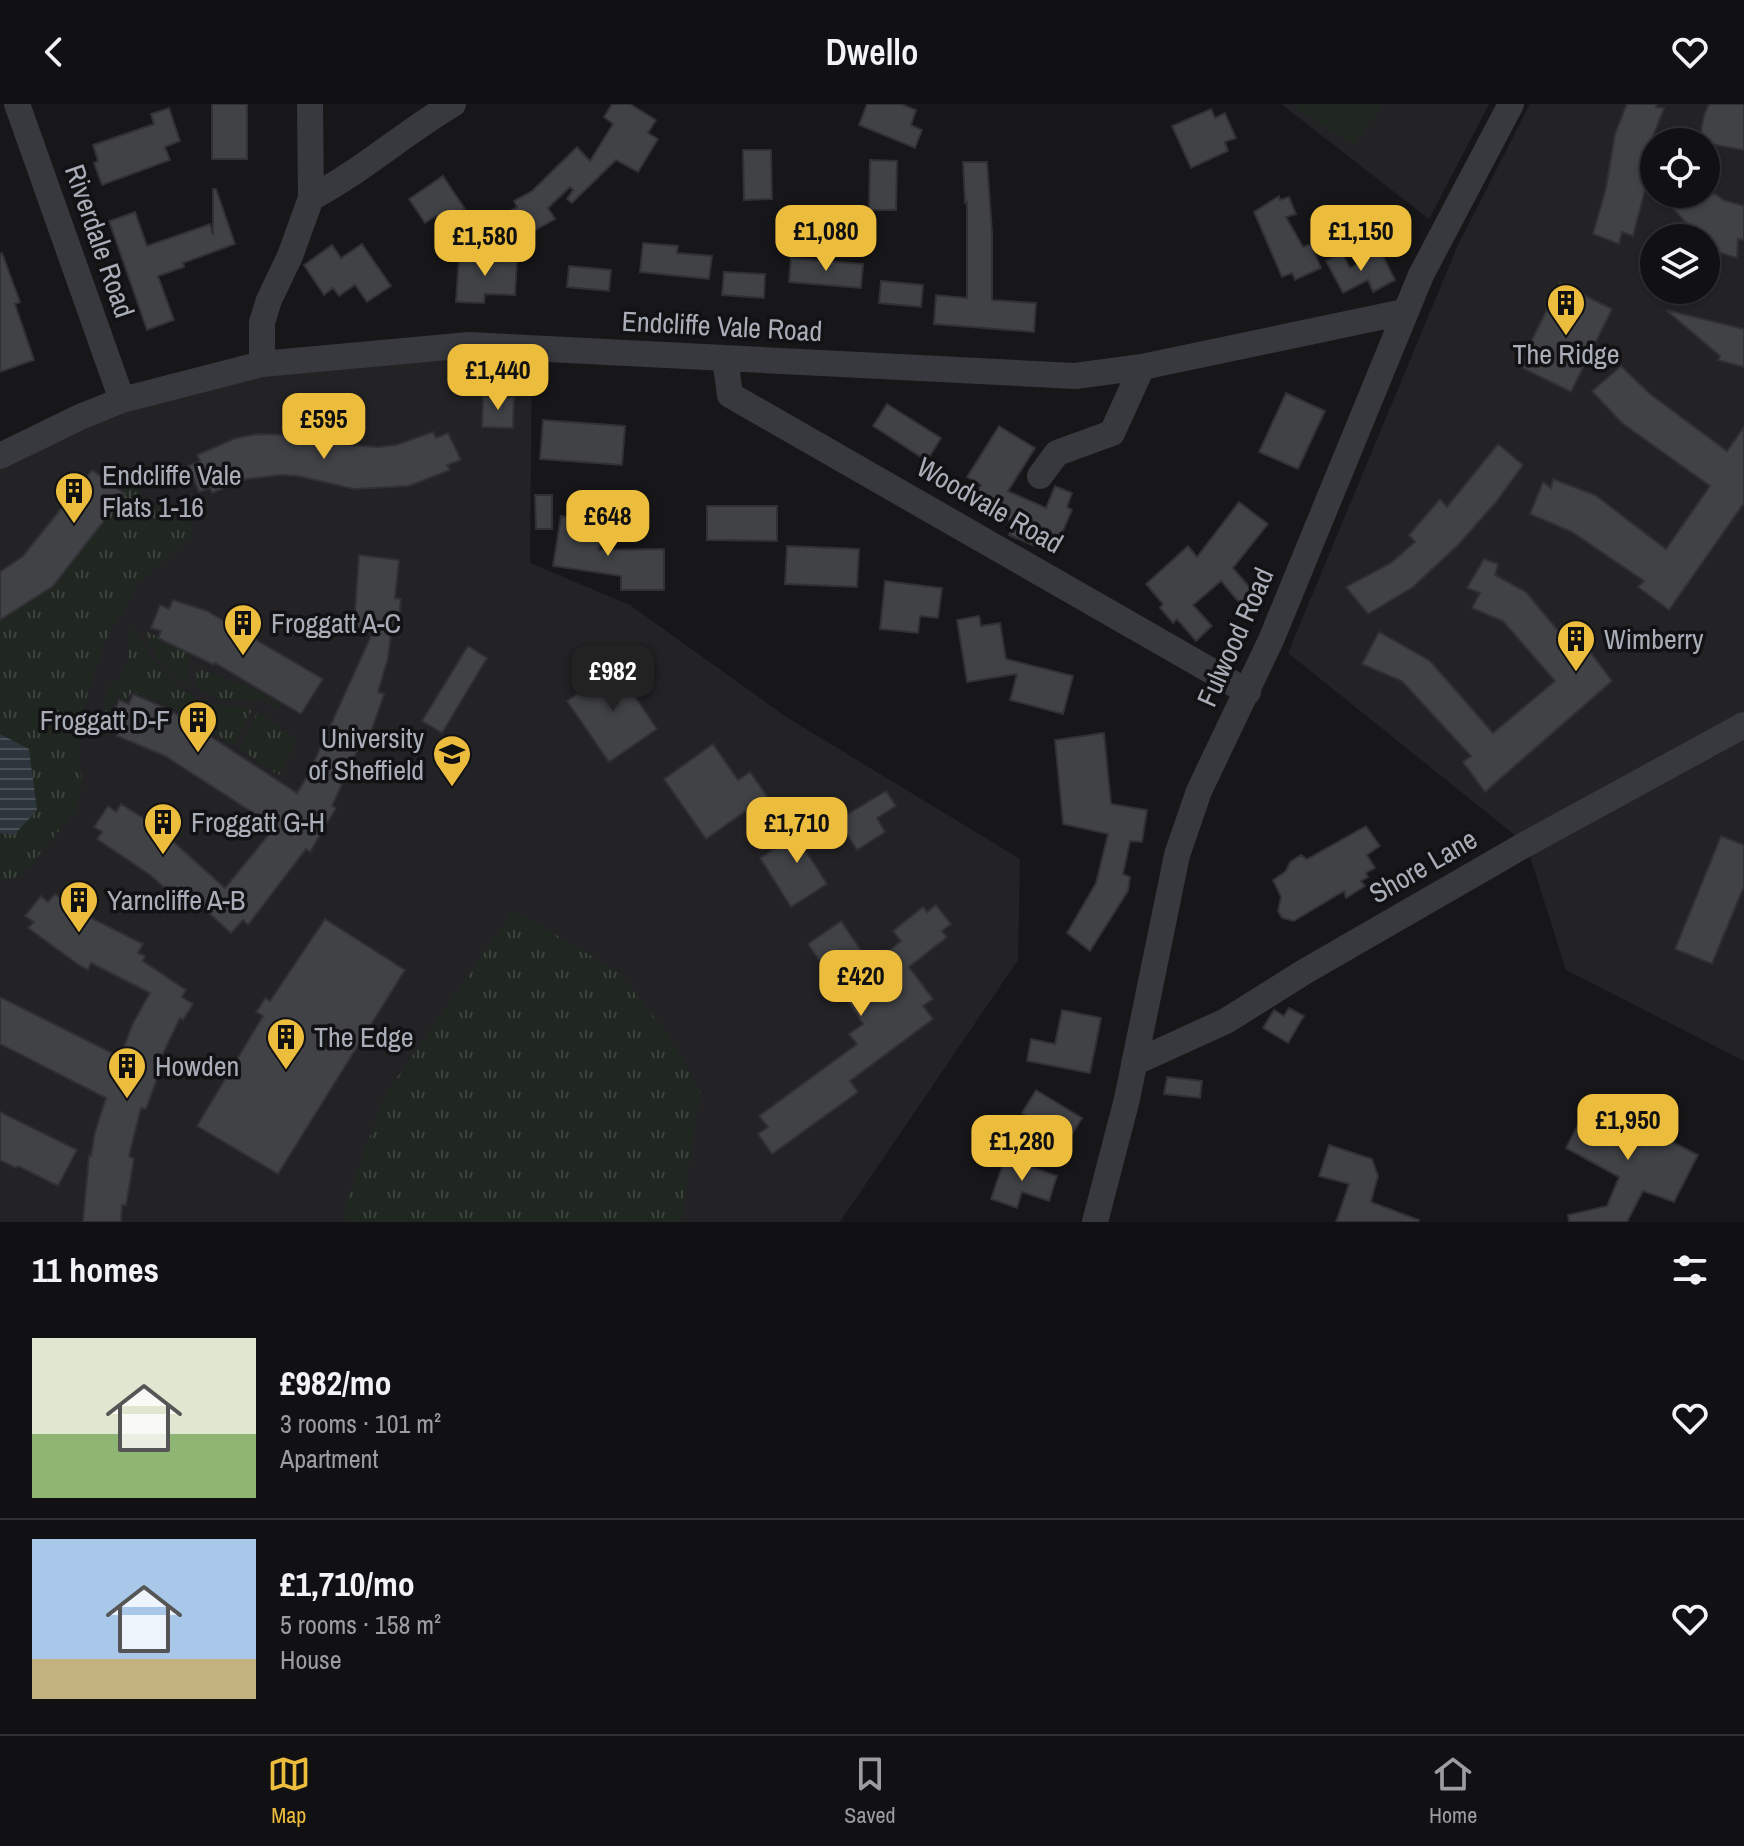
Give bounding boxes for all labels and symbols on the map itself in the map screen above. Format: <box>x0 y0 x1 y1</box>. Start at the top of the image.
street label: Riverdale Road <box>56 159 144 323</box>
pin: £1,080 <box>761 205 891 273</box>
pin: £1,150 <box>1296 205 1426 273</box>
pin: £1,580 <box>420 210 550 278</box>
building icon: The Ridge <box>1545 282 1587 337</box>
street label: Endcliffe Vale Road <box>621 302 823 350</box>
place label: The Ridge <box>1512 335 1620 373</box>
pin: £1,440 <box>433 344 563 412</box>
pin: £595 <box>277 393 371 461</box>
street label: Woodvale Road <box>910 448 1070 562</box>
place label: Endcliffe Vale Flats 1-16 <box>102 456 242 526</box>
building icon: Endcliffe Vale Flats 1-16 <box>53 470 95 525</box>
pin: £648 <box>561 490 655 558</box>
street label: Fulwood Road <box>1188 562 1282 712</box>
building icon: Froggatt A-C <box>222 602 264 657</box>
place label: Froggatt A-C <box>271 604 401 642</box>
building icon: Wimberry <box>1555 618 1597 673</box>
place label: Wimberry <box>1604 620 1704 658</box>
pin: £982 <box>566 645 660 713</box>
building icon: Froggatt D-F <box>177 699 219 754</box>
place label: Froggatt D-F <box>40 701 170 739</box>
place label: University of Sheffield <box>308 719 425 789</box>
school or university icon: University of Sheffield <box>431 733 473 788</box>
pin: £1,710 <box>732 797 862 865</box>
building icon: Froggatt G-H <box>142 801 184 856</box>
place label: Froggatt G-H <box>191 803 325 841</box>
street label: Shore Lane <box>1362 820 1484 912</box>
building icon: Yarncliffe A-B <box>58 879 100 934</box>
place label: Yarncliffe A-B <box>107 881 245 919</box>
pin: £420 <box>814 950 908 1018</box>
building icon: The Edge <box>265 1016 307 1071</box>
place label: The Edge <box>314 1018 414 1056</box>
building icon: Howden <box>106 1045 148 1100</box>
place label: Howden <box>155 1047 239 1085</box>
pin: £1,950 <box>1563 1094 1693 1162</box>
pin: £1,280 <box>957 1115 1087 1183</box>

